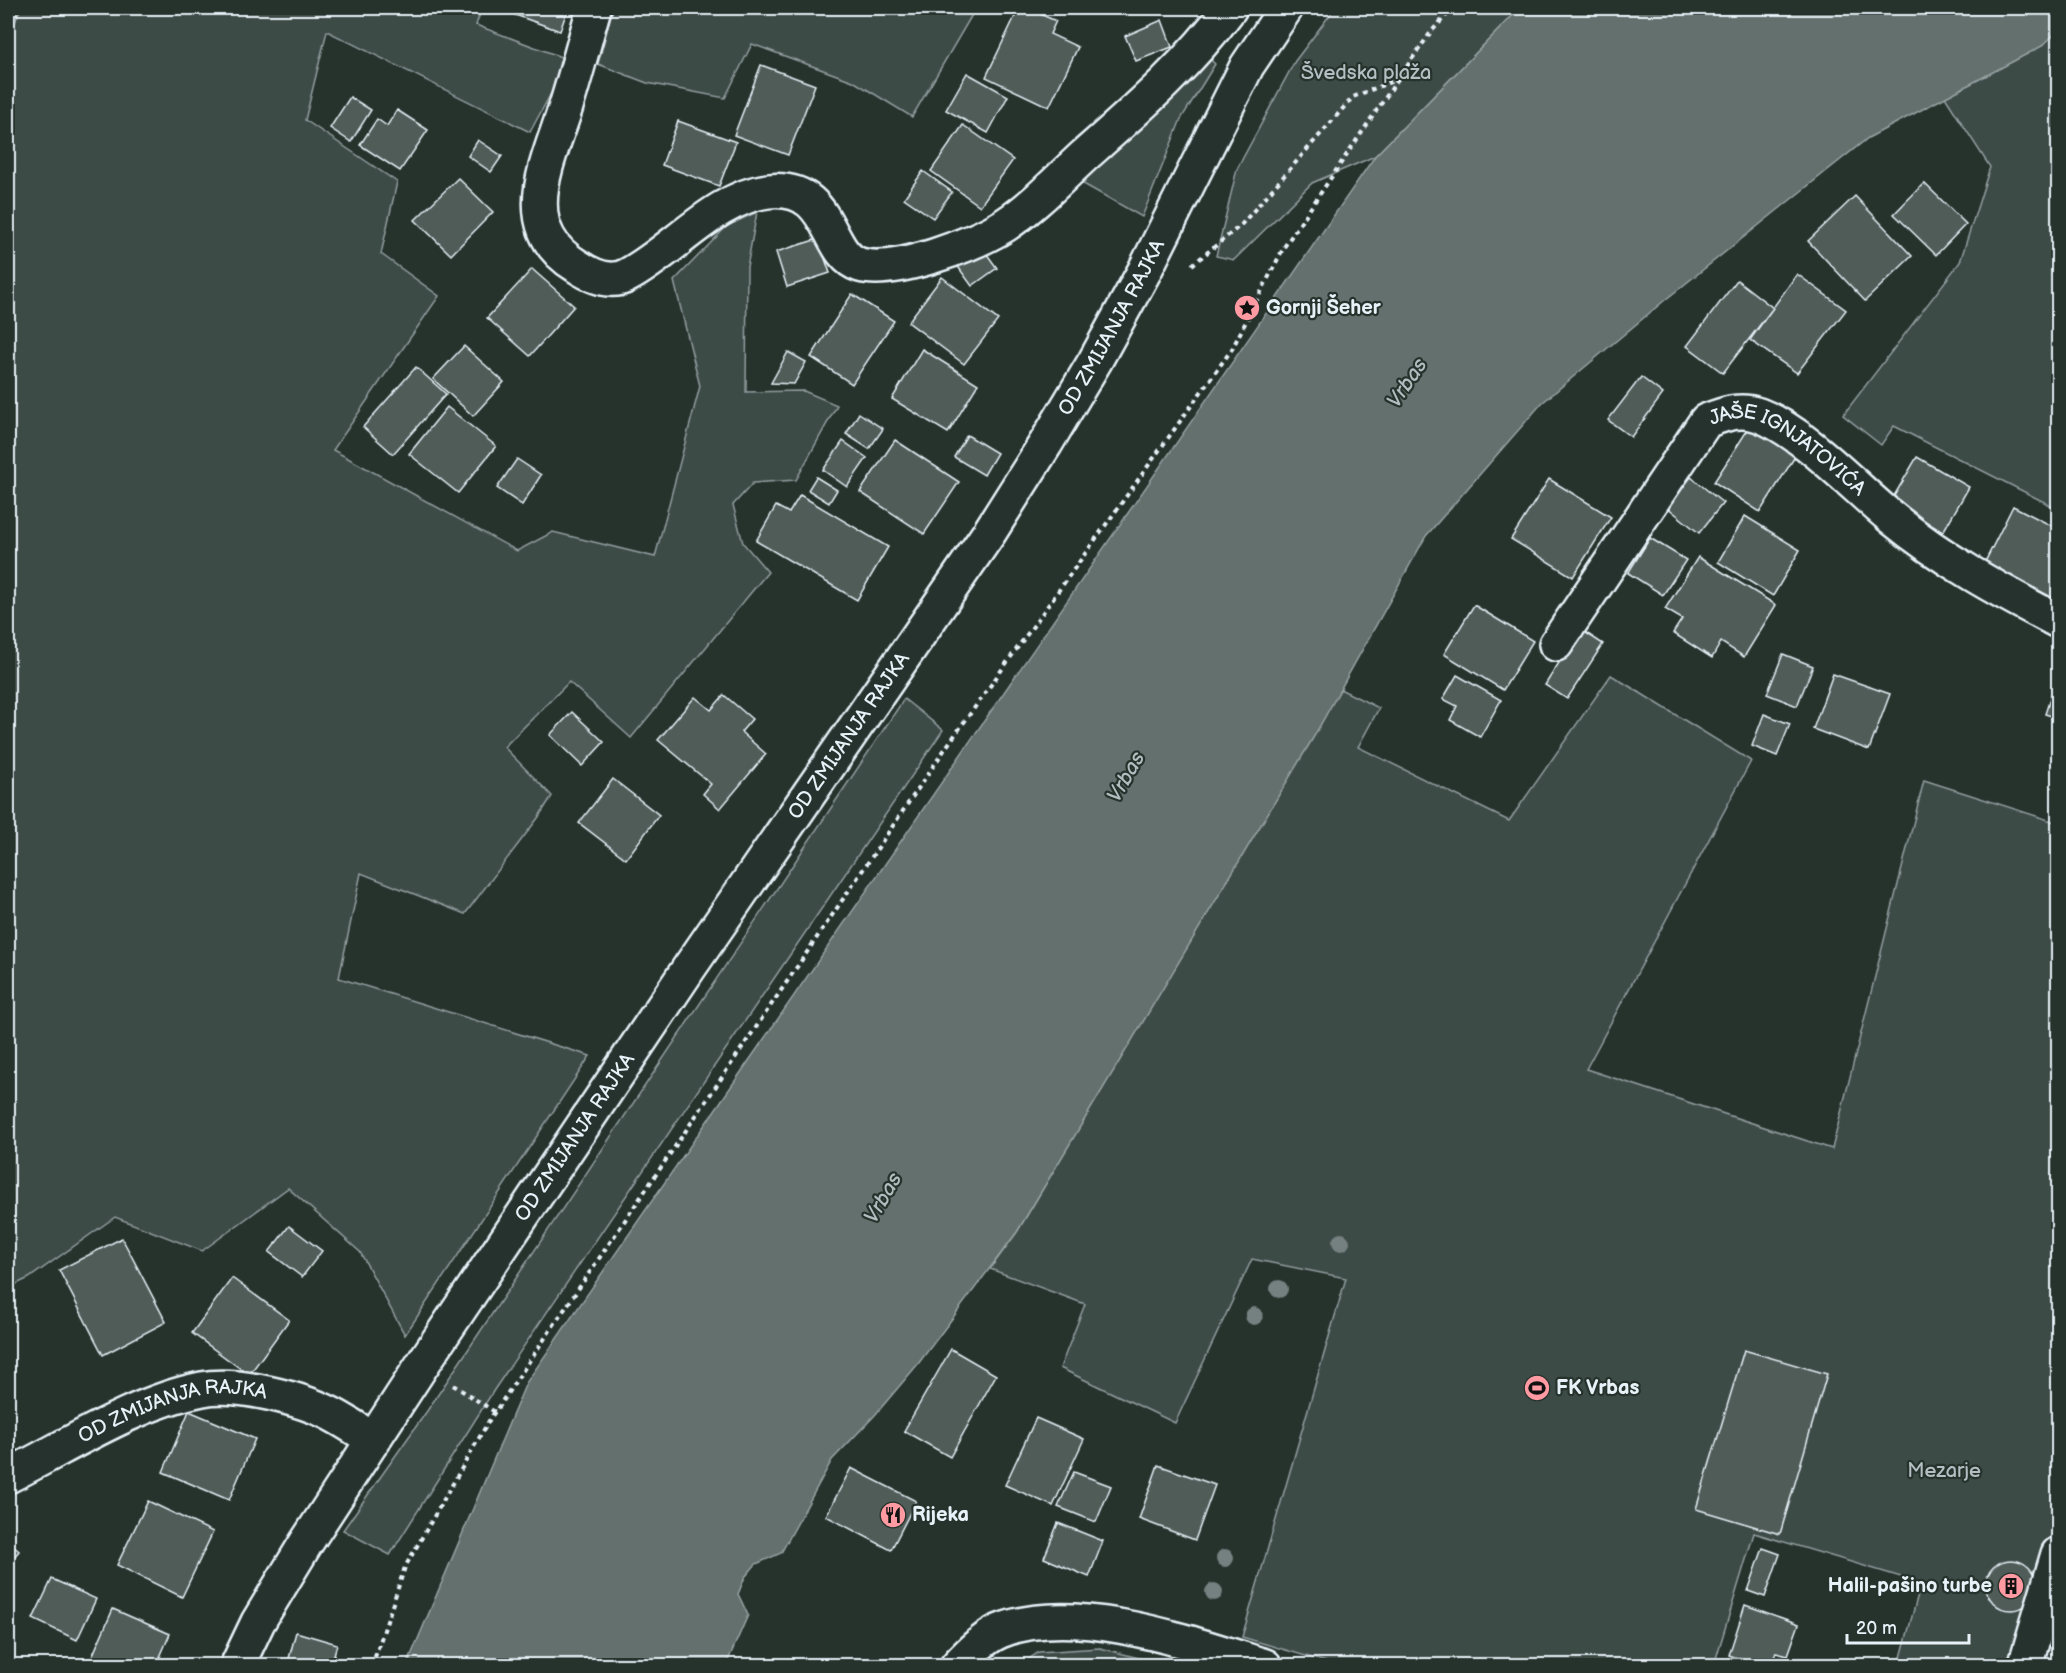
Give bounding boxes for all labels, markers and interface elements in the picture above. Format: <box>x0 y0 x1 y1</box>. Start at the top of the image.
park label: Švedska plaža <box>1301 60 1431 85</box>
street label: OD ZMIJANJA RAJKA <box>1053 235 1171 420</box>
place icon: Gornji Šeher <box>1232 293 1262 323</box>
place label: Gornji Šeher <box>1266 294 1382 320</box>
water label: Vrbas <box>1381 353 1433 413</box>
street label: JAŠE IGNJATOVIĆA <box>1706 399 1871 502</box>
street label: OD ZMIJANJA RAJKA <box>783 647 915 824</box>
water label: Vrbas <box>1102 747 1151 807</box>
street label: OD ZMIJANJA RAJKA <box>510 1048 641 1226</box>
water label: Vrbas <box>859 1168 908 1228</box>
sports icon: FK Vrbas <box>1522 1373 1552 1403</box>
street label: OD ZMIJANJA RAJKA <box>74 1375 270 1449</box>
place label: FK Vrbas <box>1556 1376 1640 1400</box>
park label: Mezarje <box>1907 1459 1981 1483</box>
restaurant icon: Rijeka <box>878 1500 908 1530</box>
place label: Rijeka <box>912 1503 969 1527</box>
building icon: Halil-pašino turbe <box>1996 1571 2026 1601</box>
place label: Halil-pašino turbe <box>1828 1574 1992 1598</box>
scale bar <box>1847 1607 1968 1645</box>
text: 20 m <box>1856 1618 1897 1639</box>

